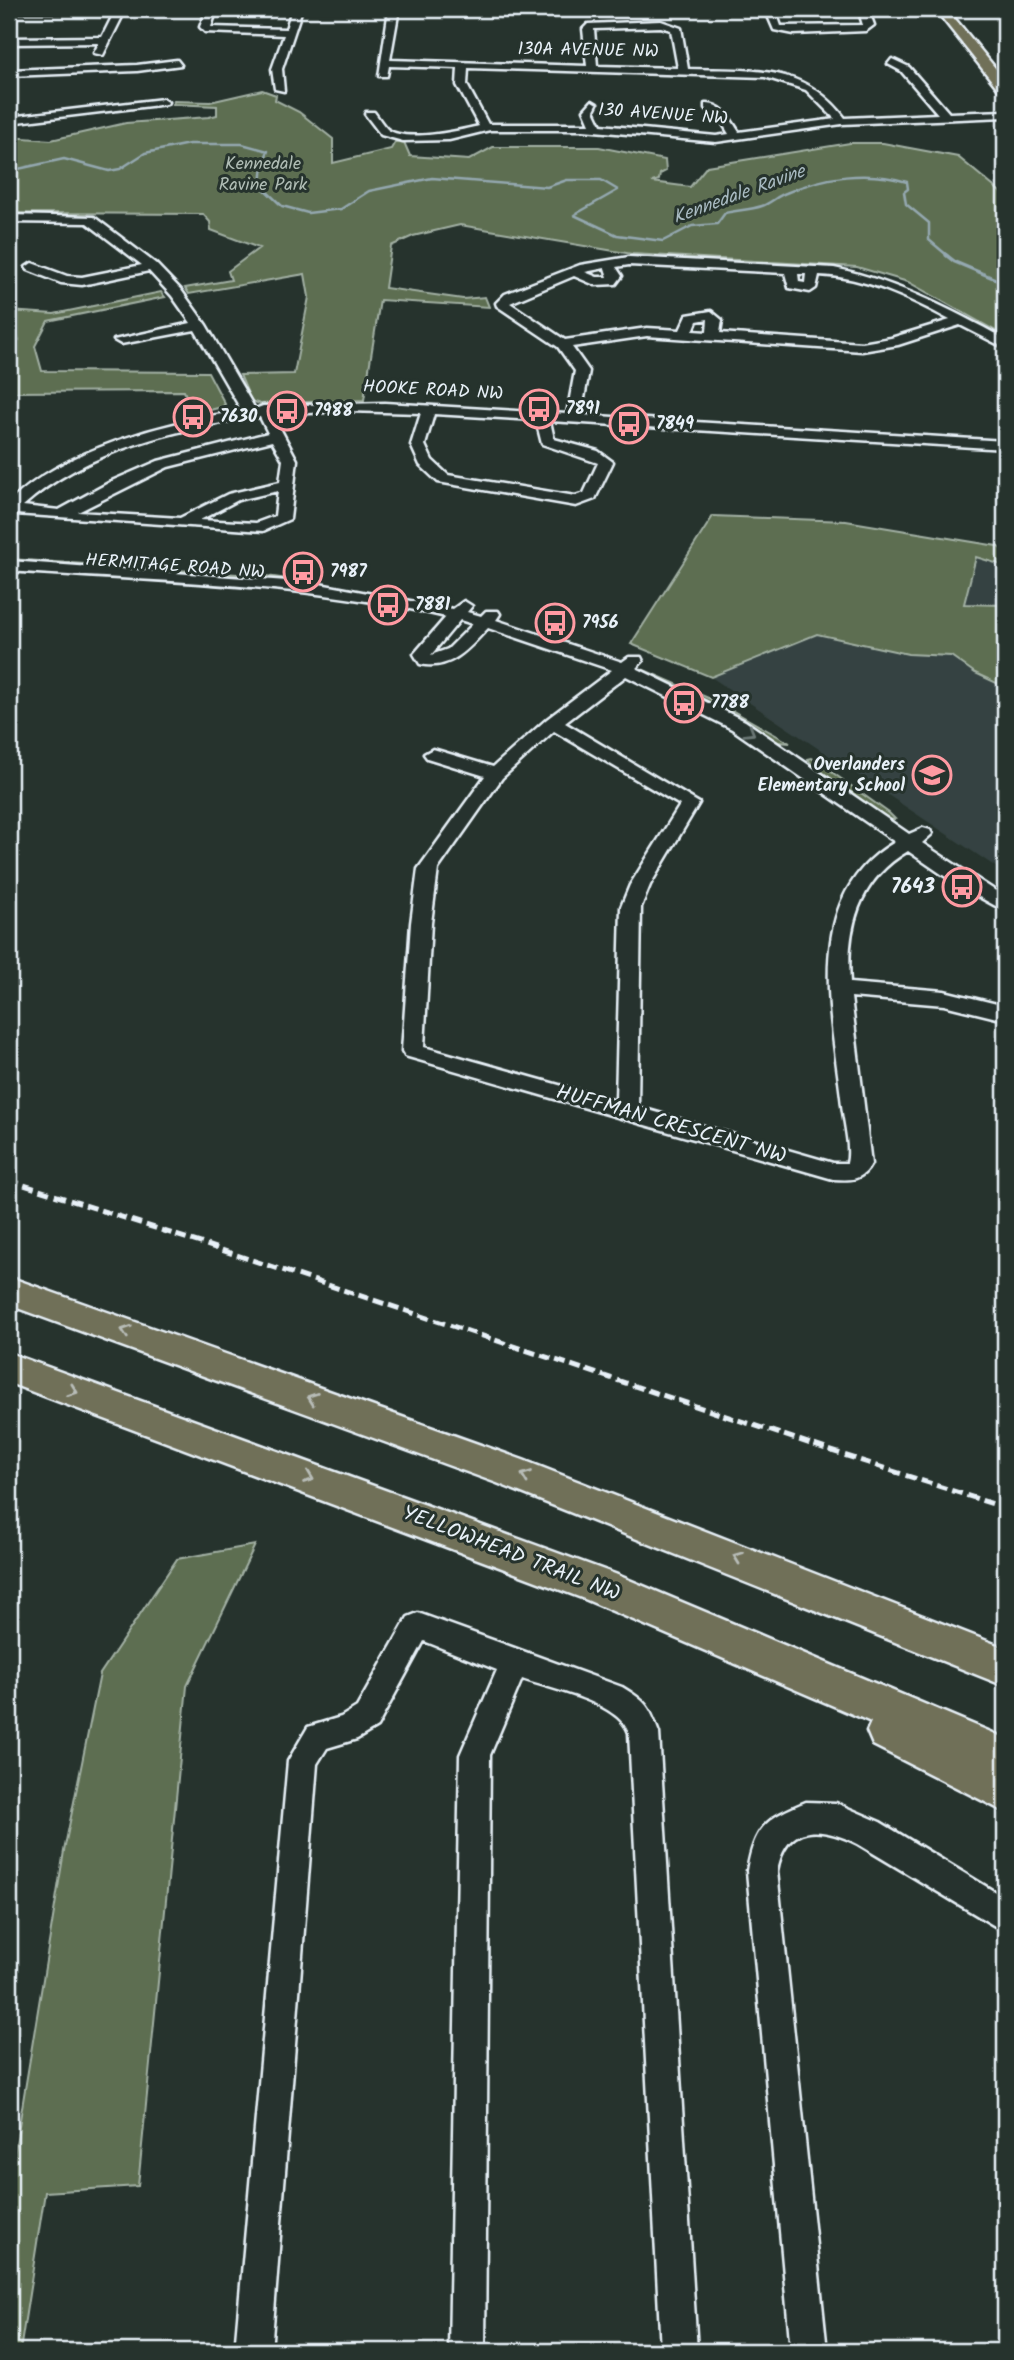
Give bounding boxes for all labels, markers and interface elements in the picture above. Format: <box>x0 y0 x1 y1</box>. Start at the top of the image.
street label: 130A AVENUE NW <box>517 35 659 67</box>
street label: 130 AVENUE NW <box>597 96 729 134</box>
park label: Kennedale Ravine Park <box>219 150 308 200</box>
water label: Kennedale Ravine <box>669 156 812 233</box>
street label: HOOKE ROAD NW <box>362 373 504 409</box>
bus stop icon: 7891 <box>518 388 560 430</box>
bus stop icon: 7988 <box>266 390 308 432</box>
place label: 7891 <box>566 395 600 424</box>
bus stop icon: 7630 <box>172 396 214 438</box>
place label: 7988 <box>314 397 353 426</box>
place label: 7630 <box>220 403 258 432</box>
bus stop icon: 7849 <box>608 403 650 445</box>
place label: 7849 <box>656 410 694 439</box>
street label: HERMITAGE ROAD NW <box>84 546 266 588</box>
bus stop icon: 7987 <box>282 551 324 593</box>
place label: 7987 <box>330 558 367 587</box>
bus stop icon: 7881 <box>367 584 409 626</box>
place label: 7881 <box>415 591 451 620</box>
bus stop icon: 7956 <box>534 602 576 644</box>
place label: 7956 <box>582 609 619 638</box>
bus stop icon: 7788 <box>663 682 705 724</box>
place label: 7788 <box>711 689 750 718</box>
one-way arrow <box>742 723 755 736</box>
place label: Overlanders Elementary School <box>758 751 906 801</box>
school or university icon: Overlanders Elementary School <box>911 754 953 796</box>
bus stop icon: 7643 <box>941 866 983 908</box>
place label: 7643 <box>891 871 936 904</box>
street label: HUFFMAN CRESCENT NW <box>552 1076 790 1174</box>
one-way arrow <box>121 1325 133 1339</box>
one-way arrow <box>66 1383 79 1397</box>
one-way arrow <box>307 1392 319 1406</box>
one-way arrow <box>303 1470 315 1484</box>
one-way arrow <box>520 1470 532 1484</box>
street label: YELLOWHEAD TRAIL NW <box>397 1497 625 1611</box>
one-way arrow <box>733 1552 745 1566</box>

